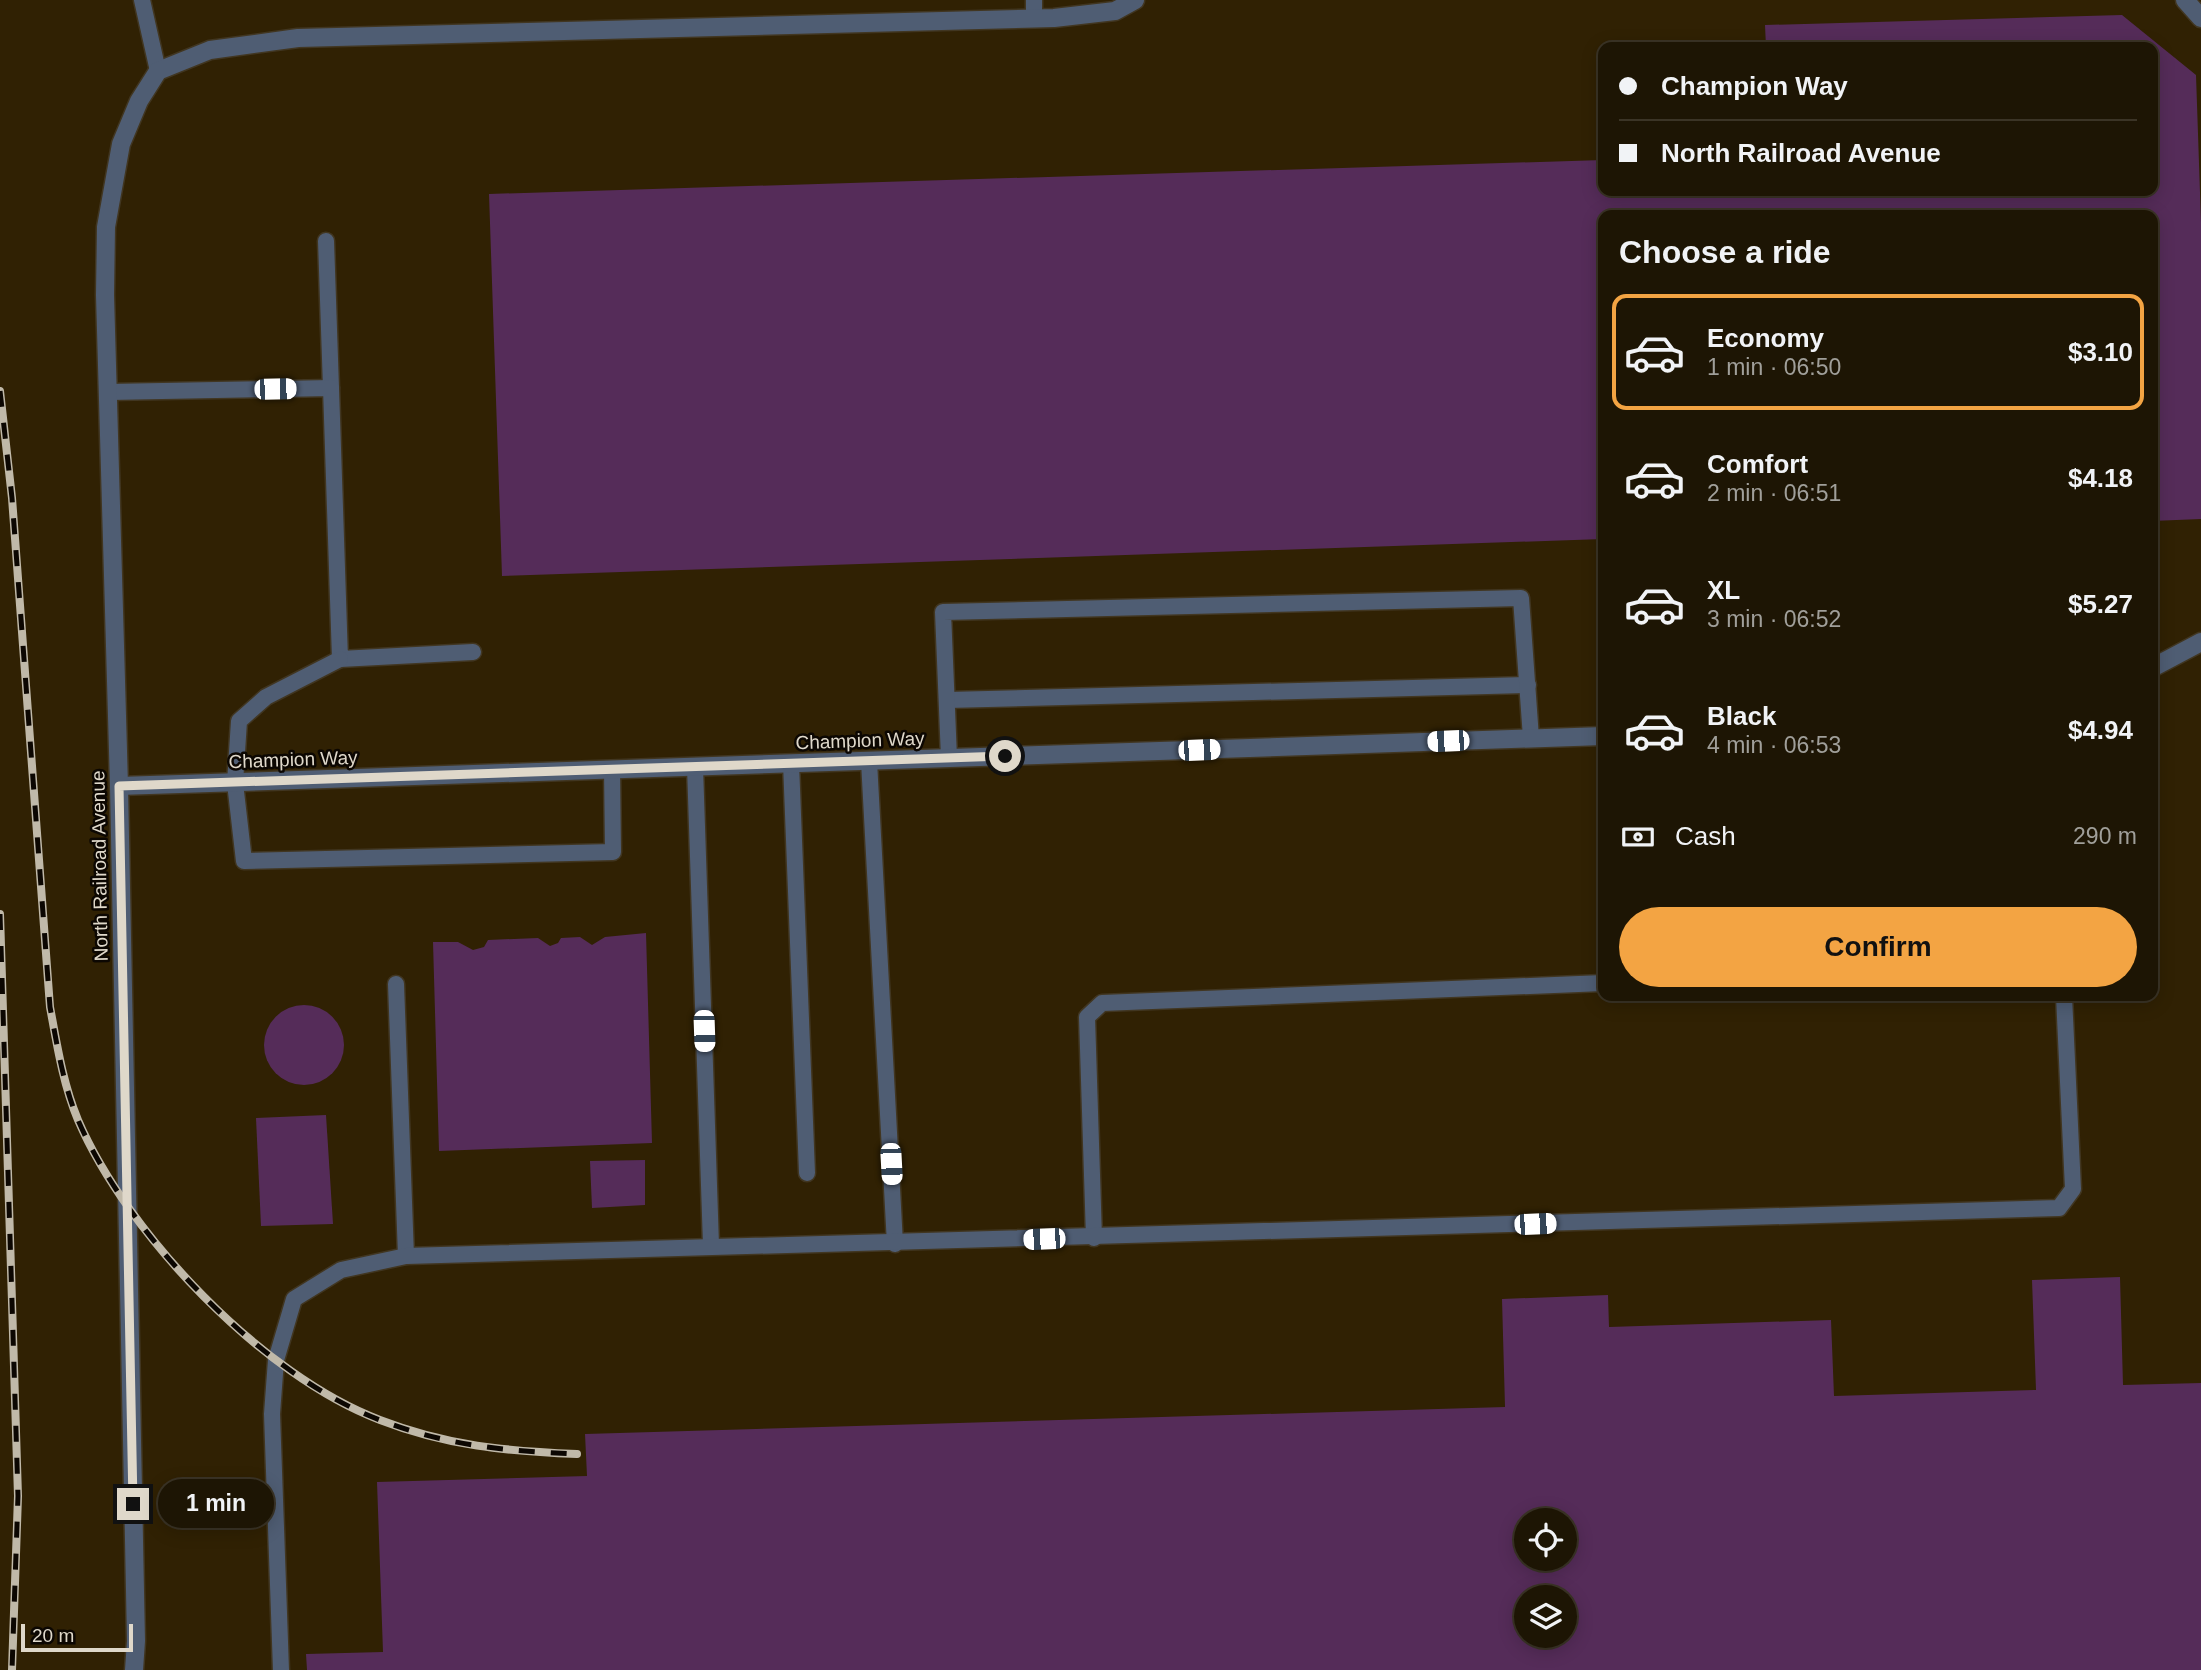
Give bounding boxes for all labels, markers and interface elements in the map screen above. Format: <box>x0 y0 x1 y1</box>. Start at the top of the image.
text: Champion Way <box>1661 71 1848 101</box>
text: North Railroad Avenue <box>1661 138 1941 168</box>
text: Choose a ride <box>1619 234 1831 270</box>
icon: car <box>1623 321 1686 384</box>
text: Economy <box>1707 323 1824 353</box>
text: $3.10 <box>2068 337 2133 367</box>
text: 1 min · 06:50 <box>1707 354 1841 380</box>
car <box>254 378 297 400</box>
icon: car <box>1623 447 1686 510</box>
text: Comfort <box>1707 449 1808 479</box>
text: $4.18 <box>2068 463 2133 493</box>
text: 2 min · 06:51 <box>1707 480 1841 506</box>
icon: car <box>1623 573 1686 636</box>
text: XL <box>1707 575 1740 605</box>
text: $5.27 <box>2068 589 2133 619</box>
text: 3 min · 06:52 <box>1707 606 1841 632</box>
icon: car <box>1623 699 1686 762</box>
text: Black <box>1707 701 1776 731</box>
text: $4.94 <box>2068 715 2133 745</box>
street label: Champion Way <box>795 728 925 753</box>
car <box>1427 730 1470 752</box>
text: 4 min · 06:53 <box>1707 732 1841 758</box>
car <box>1178 739 1221 761</box>
route start <box>989 740 1021 772</box>
street label: Champion Way <box>228 747 358 772</box>
street label: North Railroad Avenue <box>87 770 112 962</box>
icon: cash <box>1619 818 1657 856</box>
text: Cash <box>1675 821 1736 851</box>
text: 290 m <box>2073 823 2137 849</box>
button: Confirm <box>1619 907 2137 987</box>
car <box>693 1010 716 1052</box>
car <box>880 1142 903 1186</box>
car <box>1514 1213 1557 1235</box>
car <box>1023 1228 1066 1250</box>
callout: 1 min <box>158 1480 273 1528</box>
route end <box>117 1488 149 1520</box>
text: 1 min <box>186 1490 246 1516</box>
map controls <box>1514 1508 1577 1648</box>
button: locate <box>1514 1508 1577 1571</box>
button: layers <box>1514 1585 1577 1648</box>
scale bar <box>21 1621 133 1653</box>
text: 20 m <box>32 1625 74 1646</box>

